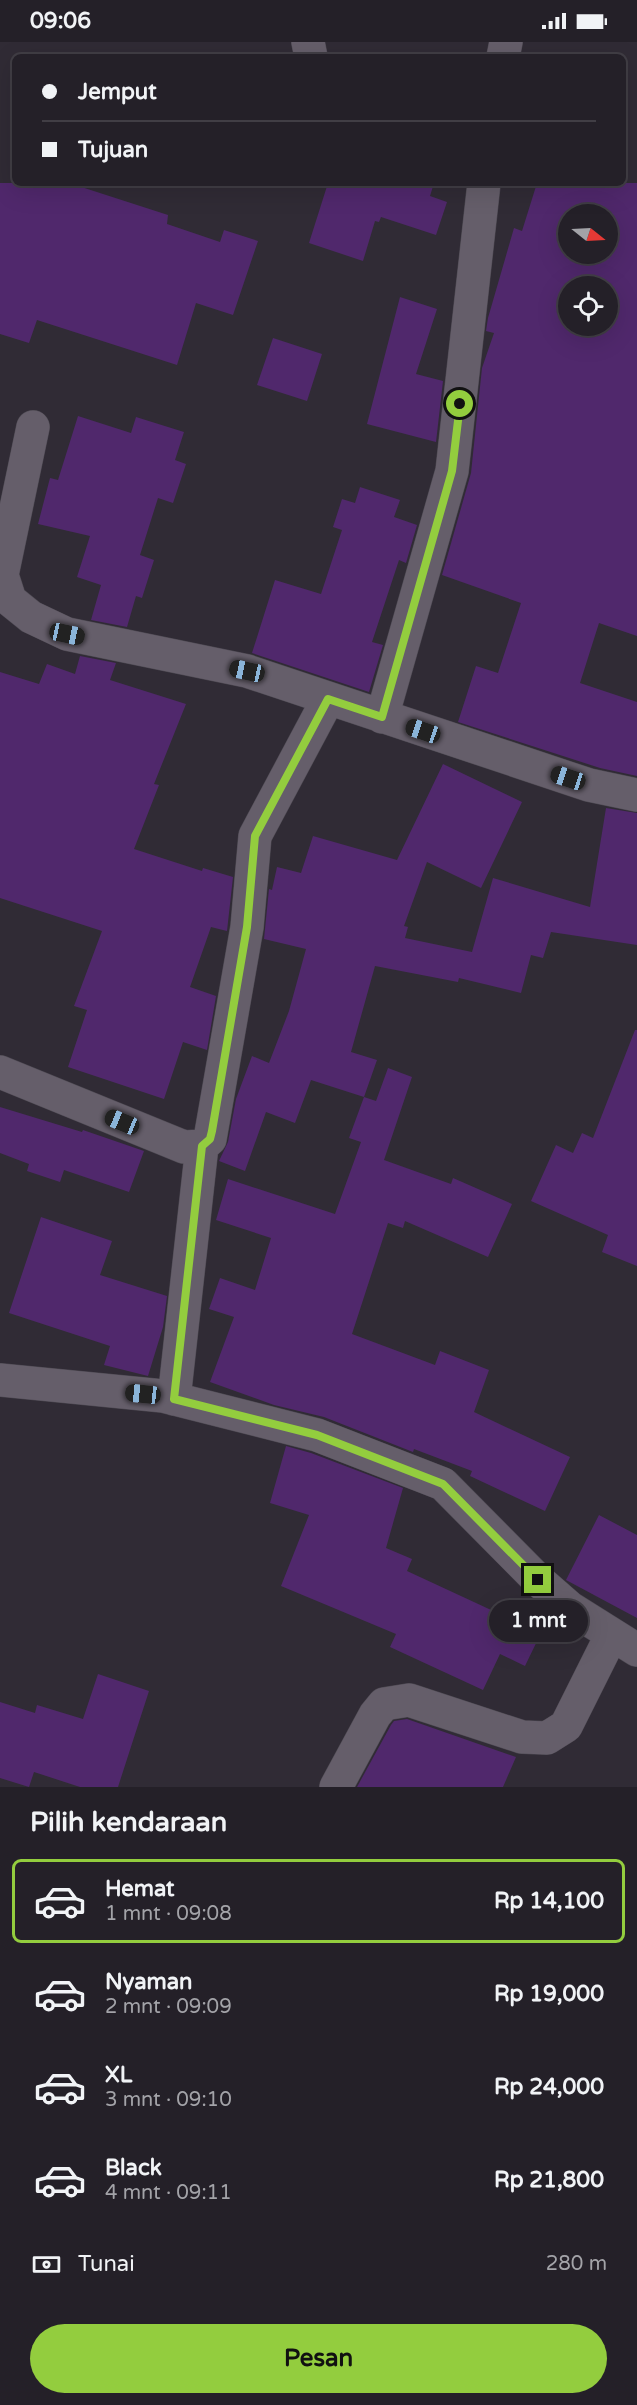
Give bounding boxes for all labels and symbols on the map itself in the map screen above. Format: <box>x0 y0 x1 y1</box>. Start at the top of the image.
north arrow <box>558 204 618 264</box>
route start <box>446 390 473 417</box>
car <box>48 621 86 647</box>
car <box>228 658 266 684</box>
car <box>403 717 443 745</box>
car <box>548 764 588 792</box>
car <box>102 1107 142 1137</box>
car <box>124 1383 162 1405</box>
route end <box>524 1566 551 1593</box>
callout: 1 mnt <box>488 1601 588 1643</box>

